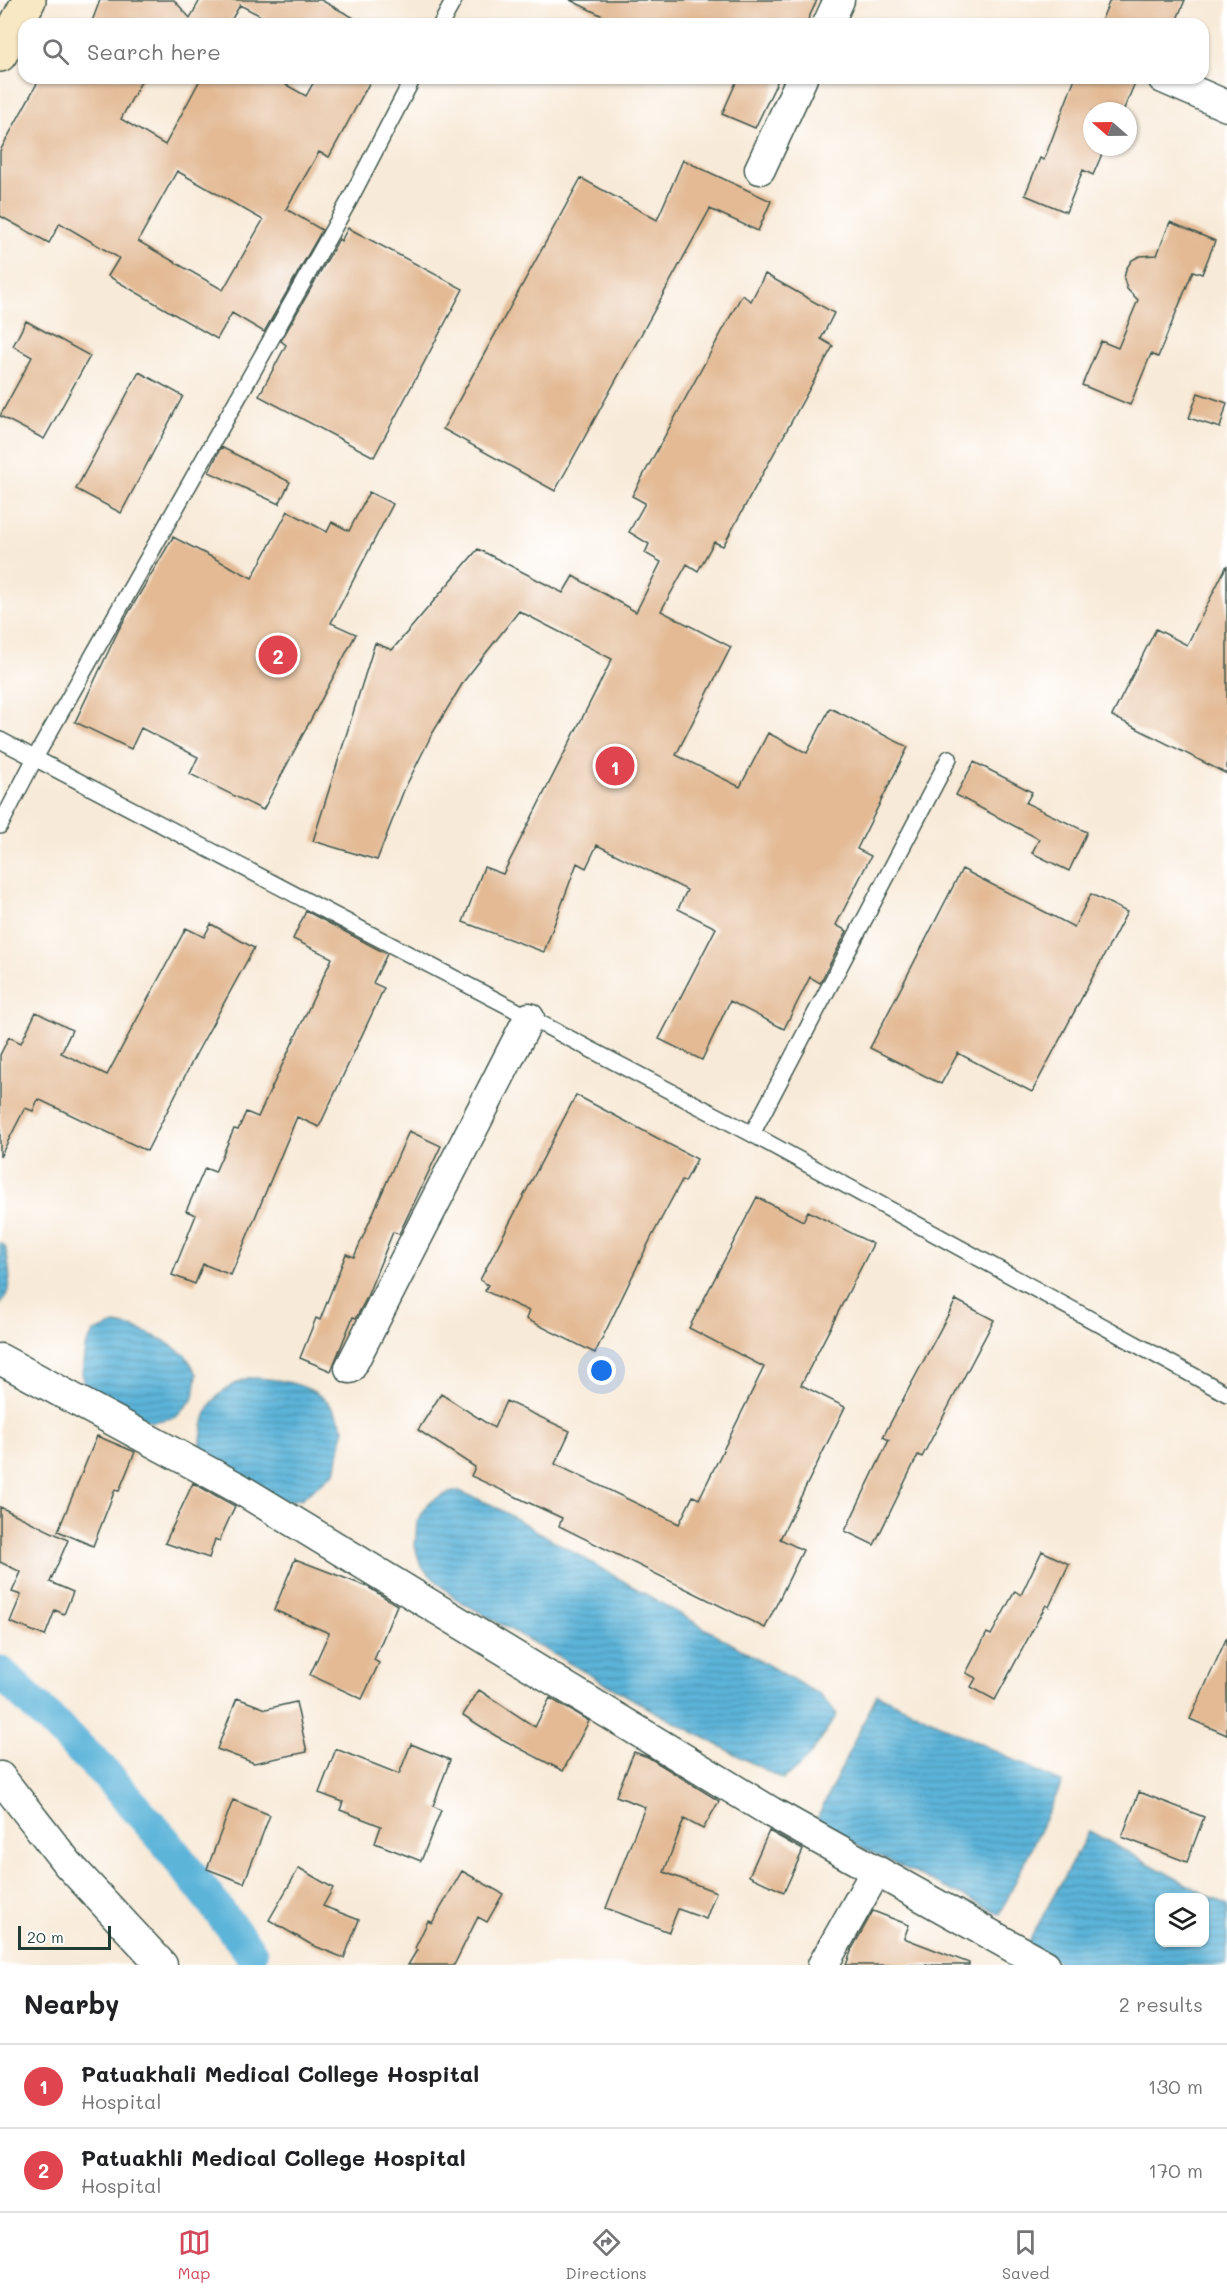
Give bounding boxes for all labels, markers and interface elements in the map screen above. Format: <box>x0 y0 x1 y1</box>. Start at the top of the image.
search box <box>18 18 1209 84</box>
icon: search <box>39 35 72 68</box>
text: Search here <box>87 37 221 66</box>
north arrow <box>1083 102 1137 156</box>
pin: 2 <box>258 632 298 678</box>
pin: 1 <box>596 744 634 789</box>
your location <box>587 1356 616 1385</box>
map controls <box>1155 1893 1209 1947</box>
button: layers <box>1155 1893 1209 1947</box>
scale bar <box>18 1923 111 1950</box>
text: 20 m <box>27 1926 64 1947</box>
text: Nearby <box>24 1987 119 2021</box>
text: 2 results <box>1119 1991 1203 2017</box>
text: Patuakhali Medical College Hospital <box>81 2059 479 2088</box>
text: 1 <box>39 2073 48 2099</box>
text: 130 m <box>1148 2073 1203 2099</box>
text: Hospital <box>81 2088 162 2114</box>
text: Patuakhli Medical College Hospital <box>81 2143 466 2172</box>
text: 2 <box>38 2157 49 2183</box>
text: 170 m <box>1148 2157 1203 2183</box>
text: Hospital <box>81 2172 162 2198</box>
tab: Map <box>178 2226 211 2283</box>
tab: Directions <box>566 2226 647 2283</box>
tab: Saved <box>1002 2226 1049 2283</box>

